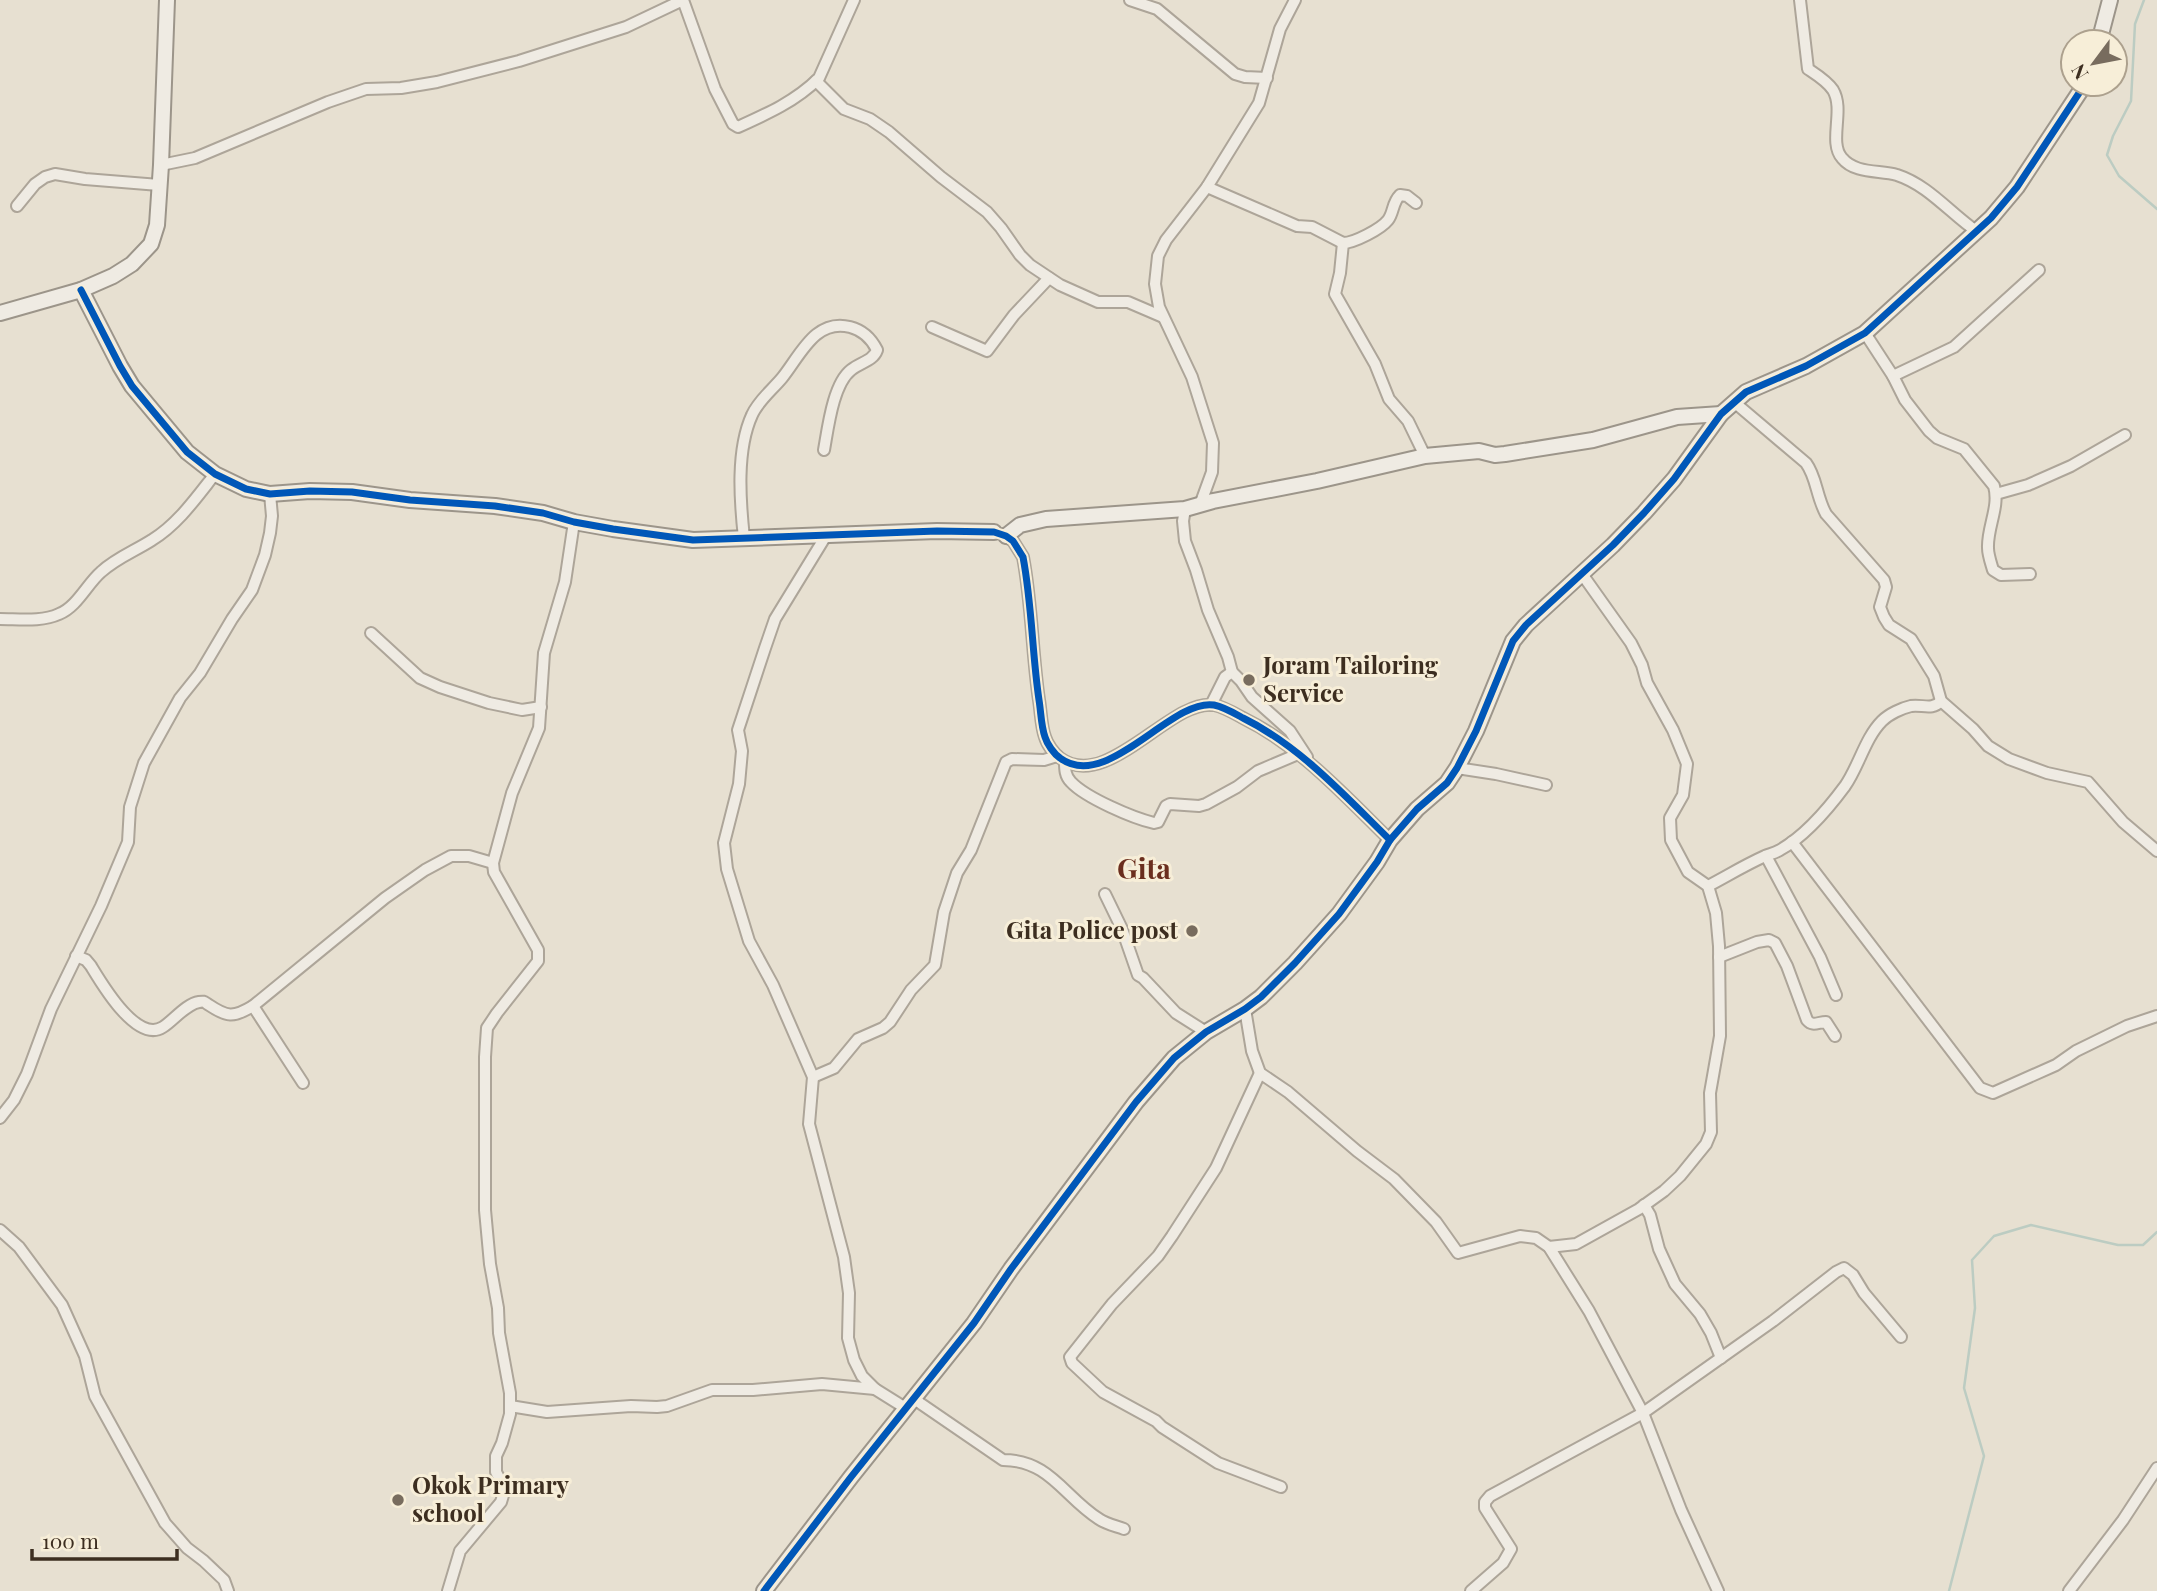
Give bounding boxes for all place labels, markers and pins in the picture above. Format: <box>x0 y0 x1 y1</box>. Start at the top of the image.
place label: Joram Tailoring Service <box>1262 648 1439 708</box>
marker: Joram Tailoring Service <box>1241 672 1257 688</box>
place label: Gita Police post <box>1006 913 1179 945</box>
marker: Gita Police post <box>1184 923 1200 939</box>
place label: Okok Primary school <box>412 1468 570 1528</box>
marker: Okok Primary school <box>390 1492 406 1508</box>

